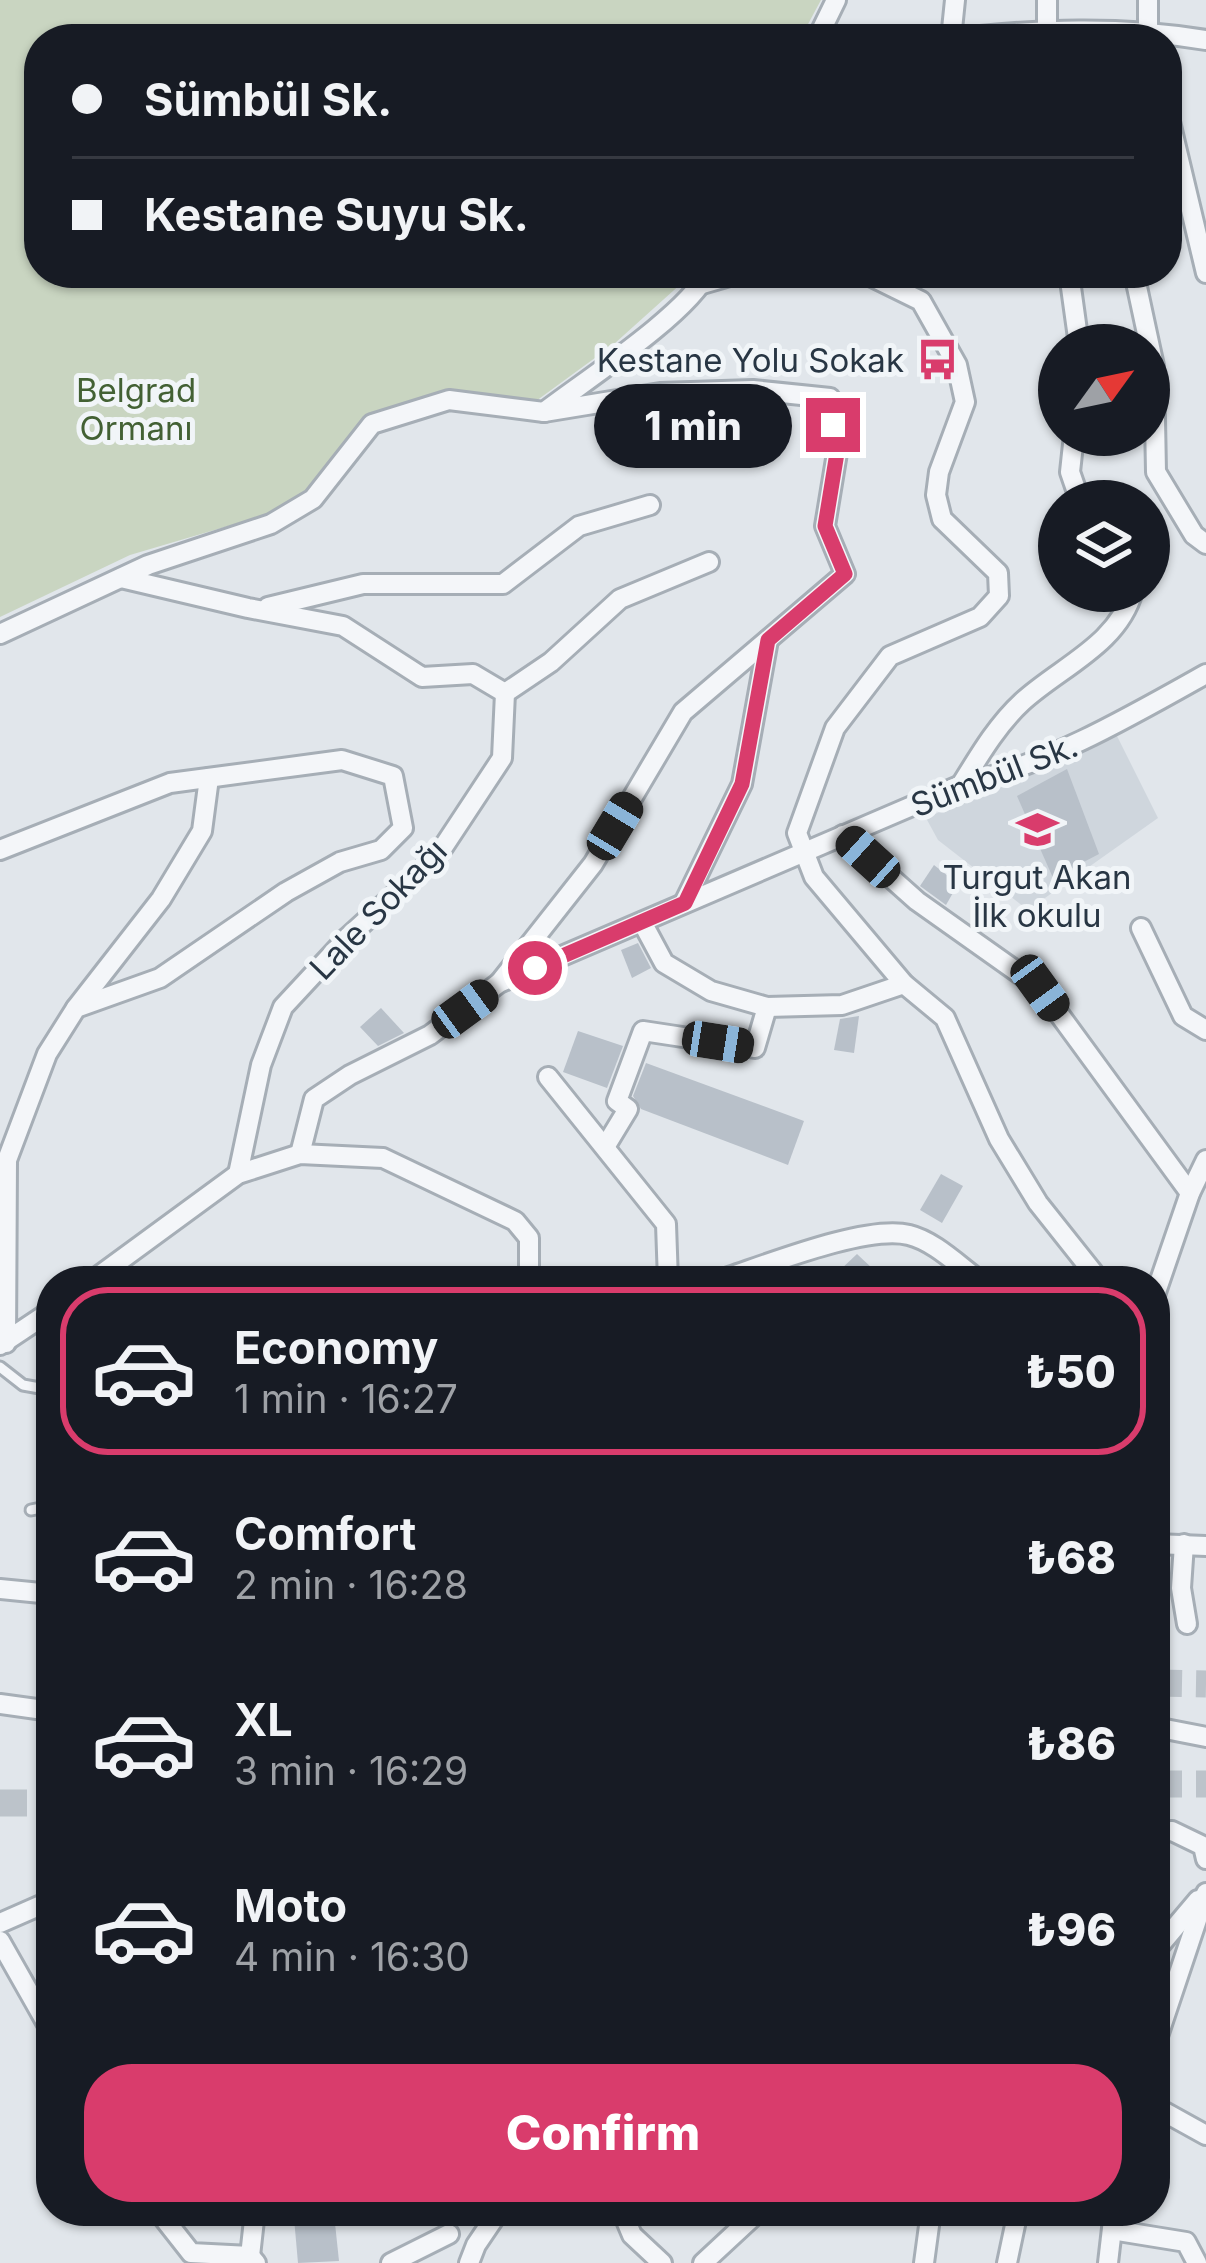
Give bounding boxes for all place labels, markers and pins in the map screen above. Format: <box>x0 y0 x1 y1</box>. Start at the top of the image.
bus stop icon: Kestane Yolu Sokak <box>915 337 961 383</box>
place label: Kestane Yolu Sokak <box>597 340 904 380</box>
school or university icon: Turgut Akan İlk okulu <box>1014 806 1060 852</box>
place label: Turgut Akan İlk okulu <box>943 857 1132 935</box>

